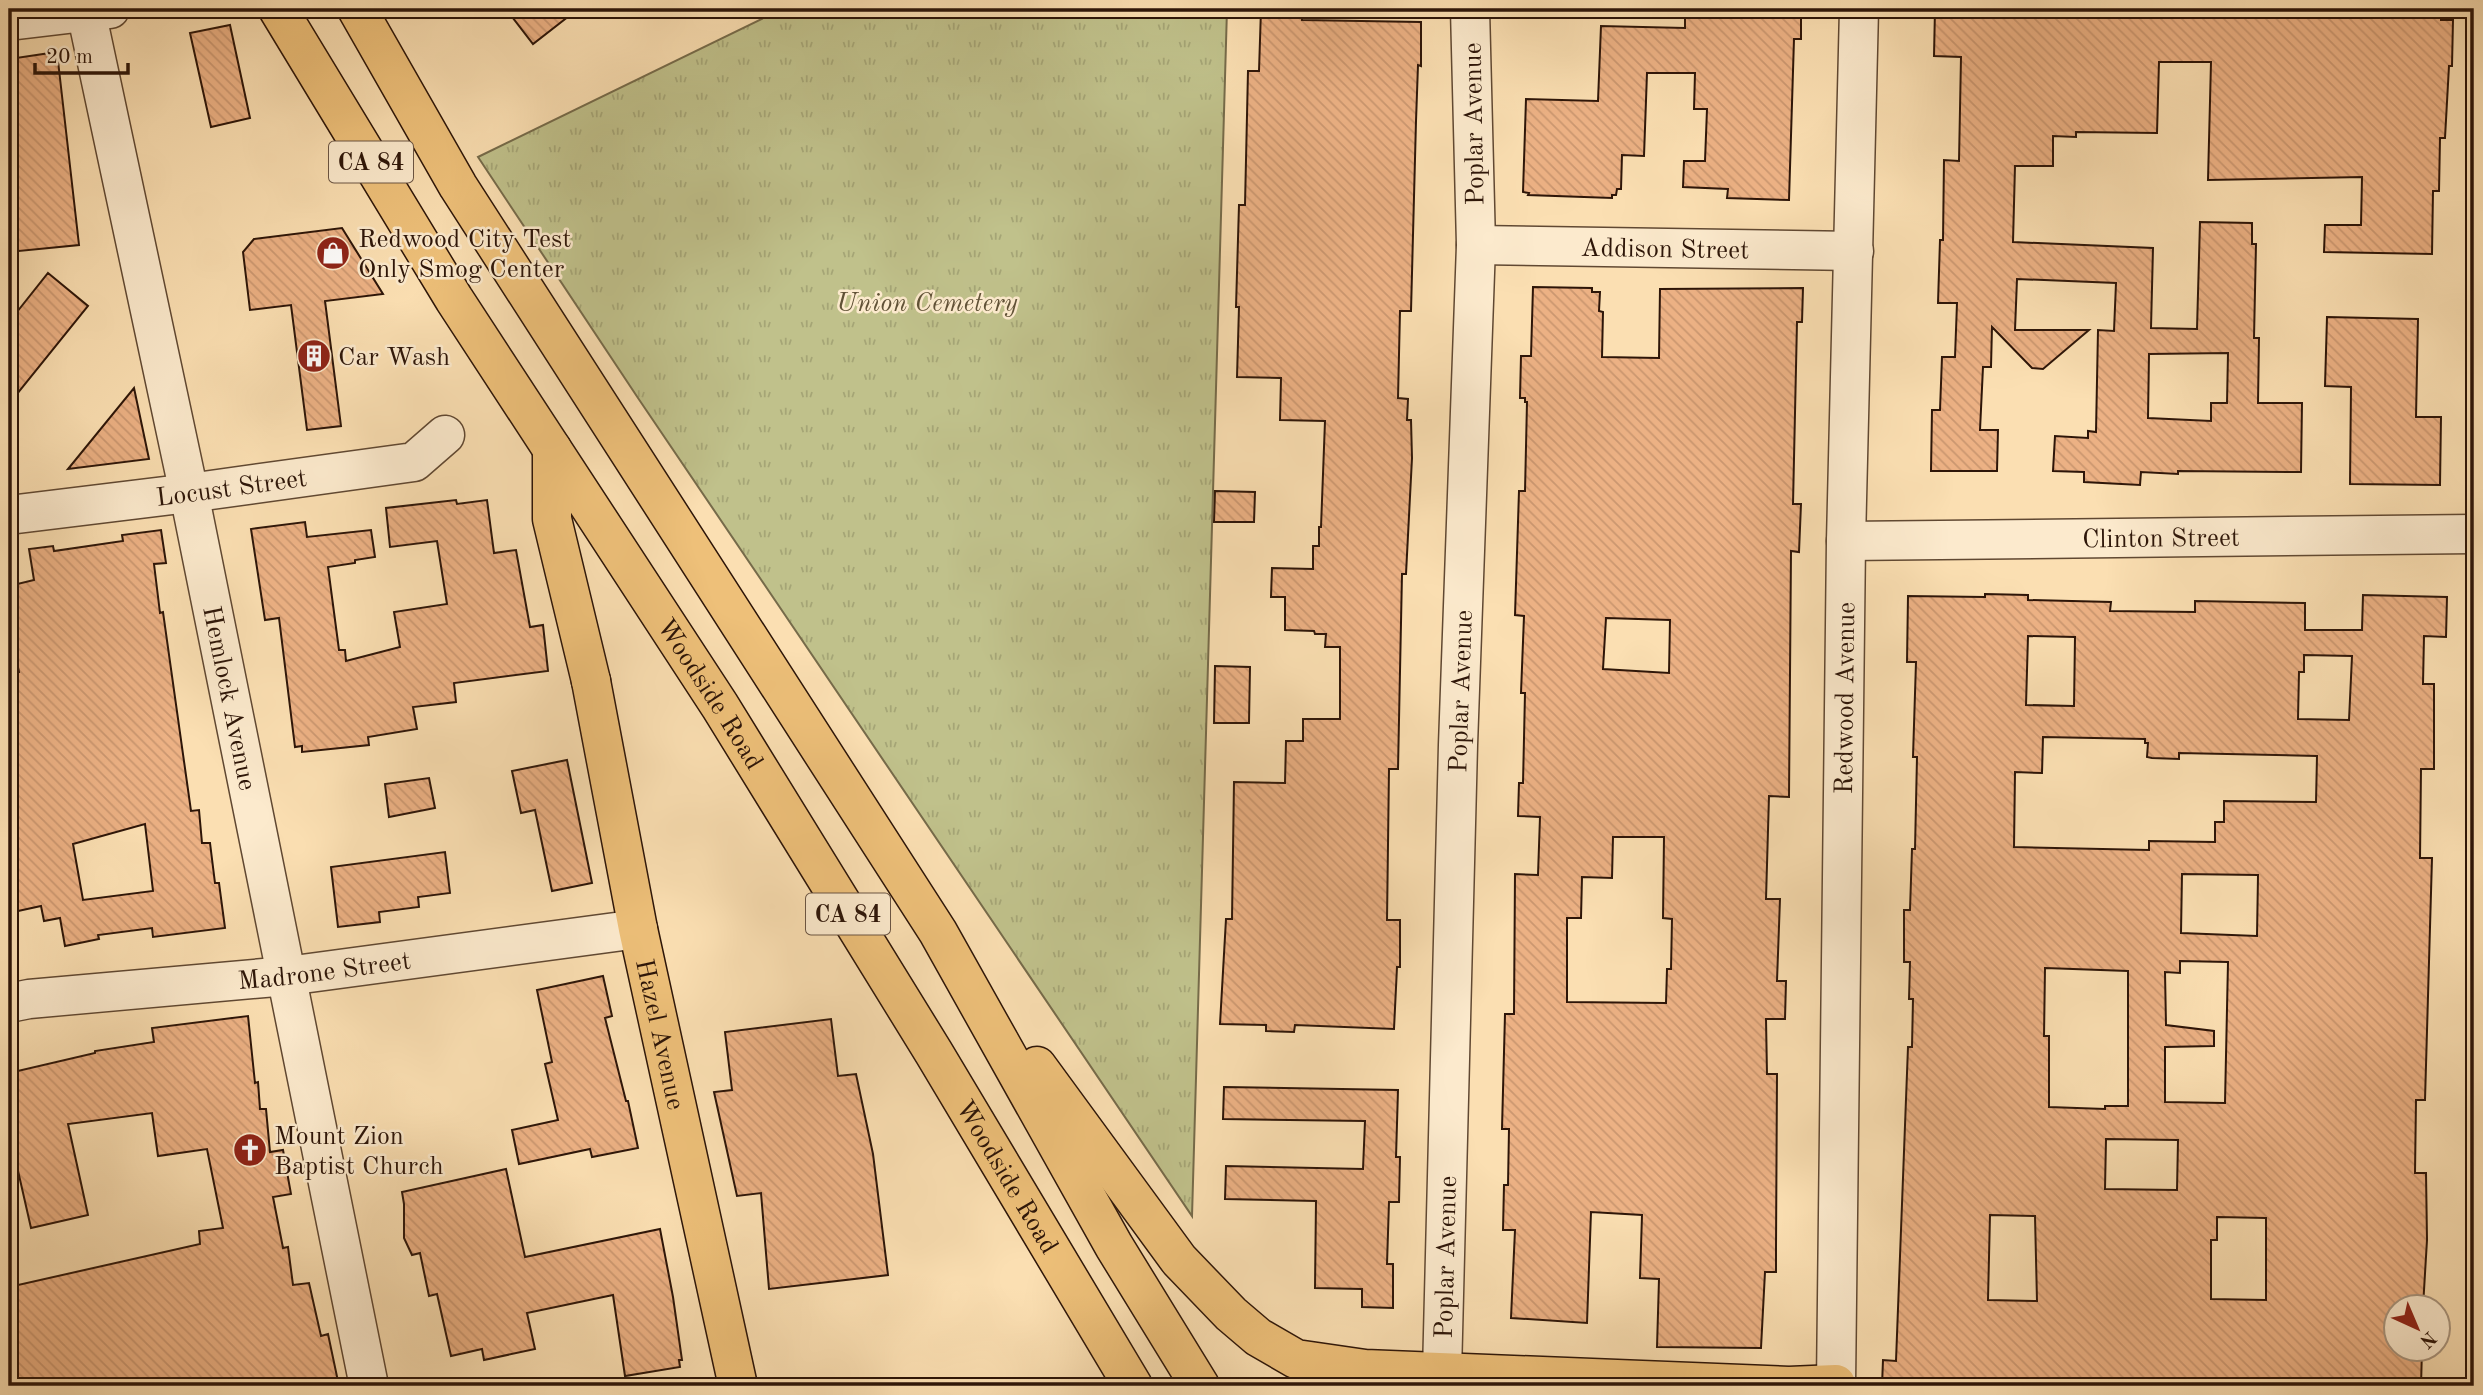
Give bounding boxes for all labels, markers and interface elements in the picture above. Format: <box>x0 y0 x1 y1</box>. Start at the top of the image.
scale bar <box>35 32 128 76</box>
street label: Poplar Avenue <box>1461 42 1489 206</box>
text: 20 m <box>46 47 93 68</box>
road number: CA 84 <box>329 142 413 182</box>
place label: Redwood City Test Only Smog Center <box>358 227 571 283</box>
shop icon: Redwood City Test Only Smog Center <box>314 234 352 272</box>
street label: Addison Street <box>1580 236 1749 264</box>
park label: Union Cemetery <box>836 291 1018 317</box>
building icon: Car Wash <box>295 337 333 375</box>
place label: Car Wash <box>338 345 450 371</box>
street label: Locust Street <box>154 466 309 512</box>
street label: Clinton Street <box>2082 526 2240 553</box>
street label: Redwood Avenue <box>1832 602 1860 794</box>
street label: Hemlock Avenue <box>197 604 260 793</box>
street label: Poplar Avenue <box>1446 609 1478 773</box>
street label: Woodside Road <box>651 614 767 775</box>
road number: CA 84 <box>806 894 890 934</box>
street label: Madrone Street <box>237 949 413 995</box>
street label: Hazel Avenue <box>630 957 688 1112</box>
street label: Woodside Road <box>950 1096 1062 1259</box>
place label: Mount Zion Baptist Church <box>274 1124 444 1180</box>
church icon: Mount Zion Baptist Church <box>231 1131 269 1169</box>
street label: Poplar Avenue <box>1432 1175 1462 1339</box>
north arrow <box>2382 1294 2452 1364</box>
text: N <box>2415 1327 2439 1351</box>

